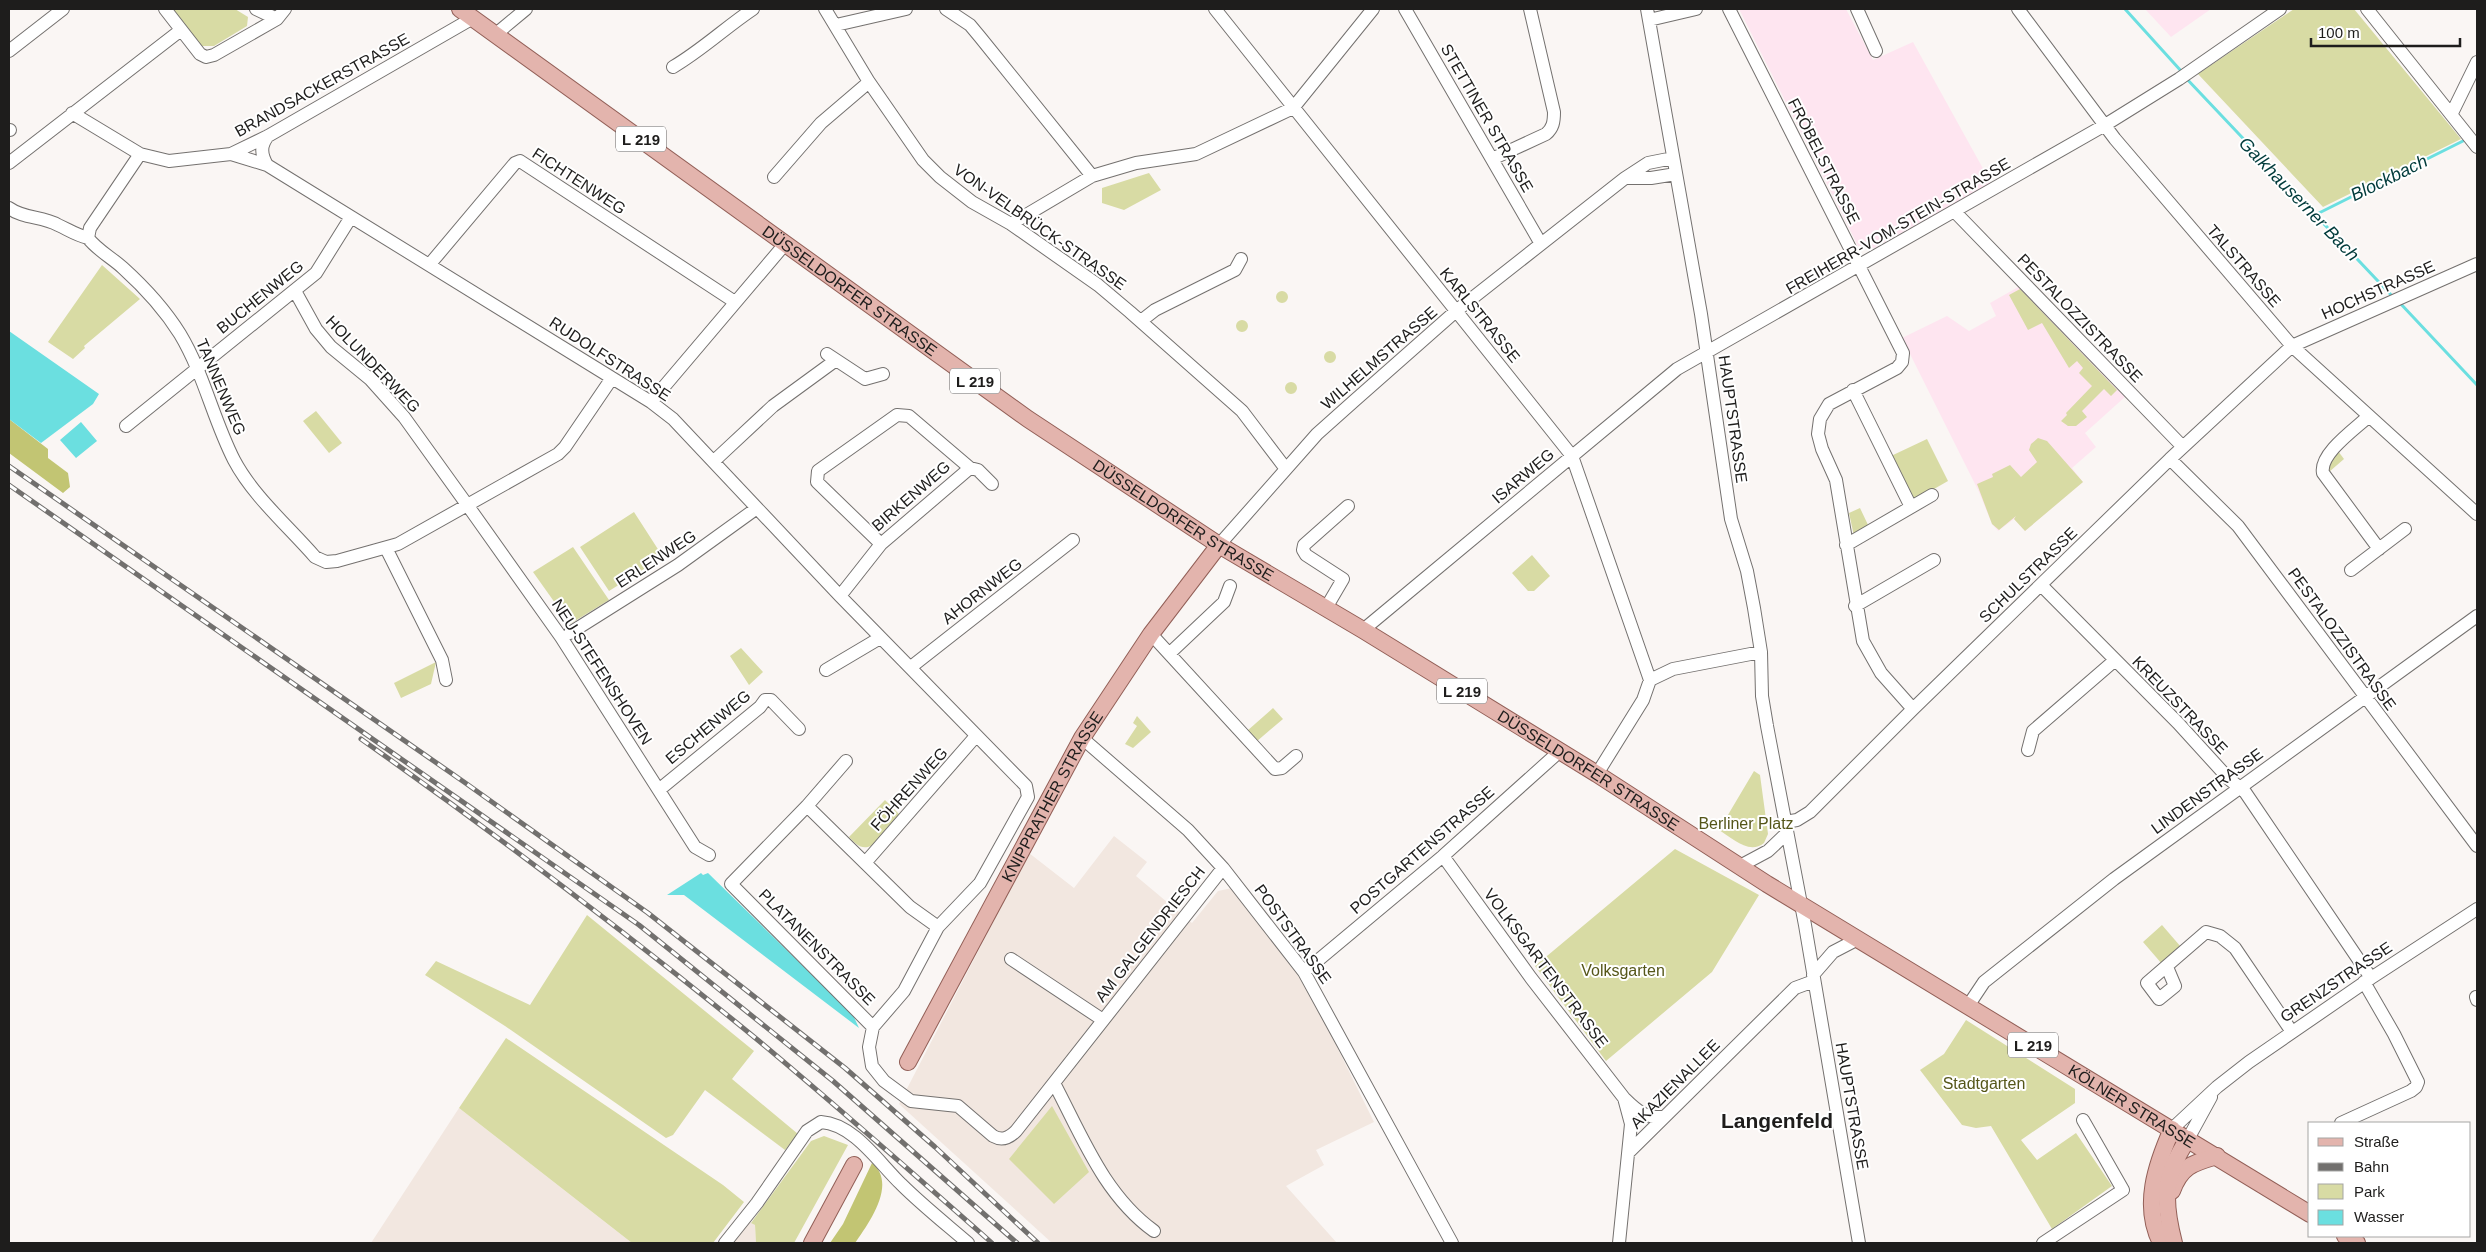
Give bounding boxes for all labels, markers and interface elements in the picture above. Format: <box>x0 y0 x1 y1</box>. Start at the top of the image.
scale bar <box>2311 15 2460 47</box>
text: 100 m <box>2318 24 2360 41</box>
street label: BRANDSACKERSTRASSE <box>232 30 412 140</box>
street label: STETTINER STRASSE <box>1438 41 1536 195</box>
street label: FRÖBELSTRASSE <box>1785 95 1863 227</box>
road number: L 219 <box>616 126 666 152</box>
water label: Galkhauserner Bach <box>2235 133 2363 265</box>
street label: FICHTENWEG <box>529 145 629 217</box>
water label: Blockbach <box>2347 151 2431 205</box>
street label: FREIHERR-VOM-STEIN-STRASSE <box>1783 155 2013 297</box>
street label: VON-VELBRÜCK-STRASSE <box>951 161 1129 293</box>
street label: DÜSSELDORFER STRASSE <box>760 222 940 359</box>
street label: TALSTRASSE <box>2204 222 2284 310</box>
street label: PESTALOZZISTRASSE <box>2014 250 2146 386</box>
street label: BUCHENWEG <box>214 257 306 337</box>
street label: HOCHSTRASSE <box>2319 257 2437 323</box>
street label: KARLSTRASSE <box>1437 264 1523 366</box>
street label: WILHELMSTRASSE <box>1318 303 1440 413</box>
street label: HOLUNDERWEG <box>323 312 423 416</box>
street label: RUDOLFSTRASSE <box>546 314 674 404</box>
street label: TANNENWEG <box>193 336 249 438</box>
street label: HAUPTSTRASSE <box>1716 354 1750 484</box>
road number: L 219 <box>950 368 1000 394</box>
street label: ISARWEG <box>1489 445 1557 507</box>
street label: DÜSSELDORFER STRASSE <box>1090 456 1277 584</box>
street label: BIRKENWEG <box>869 458 953 534</box>
street label: SCHULSTRASSE <box>1976 524 2080 626</box>
street label: ERLENWEG <box>613 527 699 591</box>
street label: AHORNWEG <box>939 555 1025 627</box>
street label: PESTALOZZISTRASSE <box>2285 565 2399 713</box>
street label: NEU-STEFENSHOVEN <box>549 596 655 748</box>
street label: KREUZSTRASSE <box>2129 653 2231 757</box>
road number: L 219 <box>1437 678 1487 704</box>
street label: ESCHENWEG <box>662 687 754 767</box>
street label: DÜSSELDORFER STRASSE <box>1495 707 1682 833</box>
street label: KNIPPRATHER STRASSE <box>998 708 1106 884</box>
street label: FÖHRENWEG <box>867 744 951 834</box>
street label: LINDENSTRASSE <box>2148 745 2266 837</box>
street label: POSTGARTENSTRASSE <box>1347 783 1497 917</box>
park label: Berliner Platz <box>1698 815 1794 832</box>
street label: AM GALGENDRIESCH <box>1092 863 1208 1005</box>
street label: POSTSTRASSE <box>1251 881 1335 987</box>
street label: VOLKSGARTENSTRASSE <box>1481 885 1611 1051</box>
street label: PLATANENSTRASSE <box>756 886 878 1008</box>
street label: GRENZSTRASSE <box>2277 938 2395 1026</box>
park label: Volksgarten <box>1581 962 1665 979</box>
road number: L 219 <box>2008 1032 2058 1058</box>
street label: AKAZIENALLEE <box>1627 1036 1723 1132</box>
street label: HAUPTSTRASSE <box>1832 1041 1872 1171</box>
street label: KÖLNER STRASSE <box>2066 1061 2198 1151</box>
park label: Stadtgarten <box>1943 1075 2025 1092</box>
district label: Langenfeld <box>1721 1109 1833 1132</box>
legend <box>2308 1122 2471 1237</box>
text: Straße <box>2354 1133 2399 1150</box>
text: Bahn <box>2354 1158 2389 1175</box>
text: Park <box>2354 1183 2385 1200</box>
text: Wasser <box>2354 1208 2404 1225</box>

